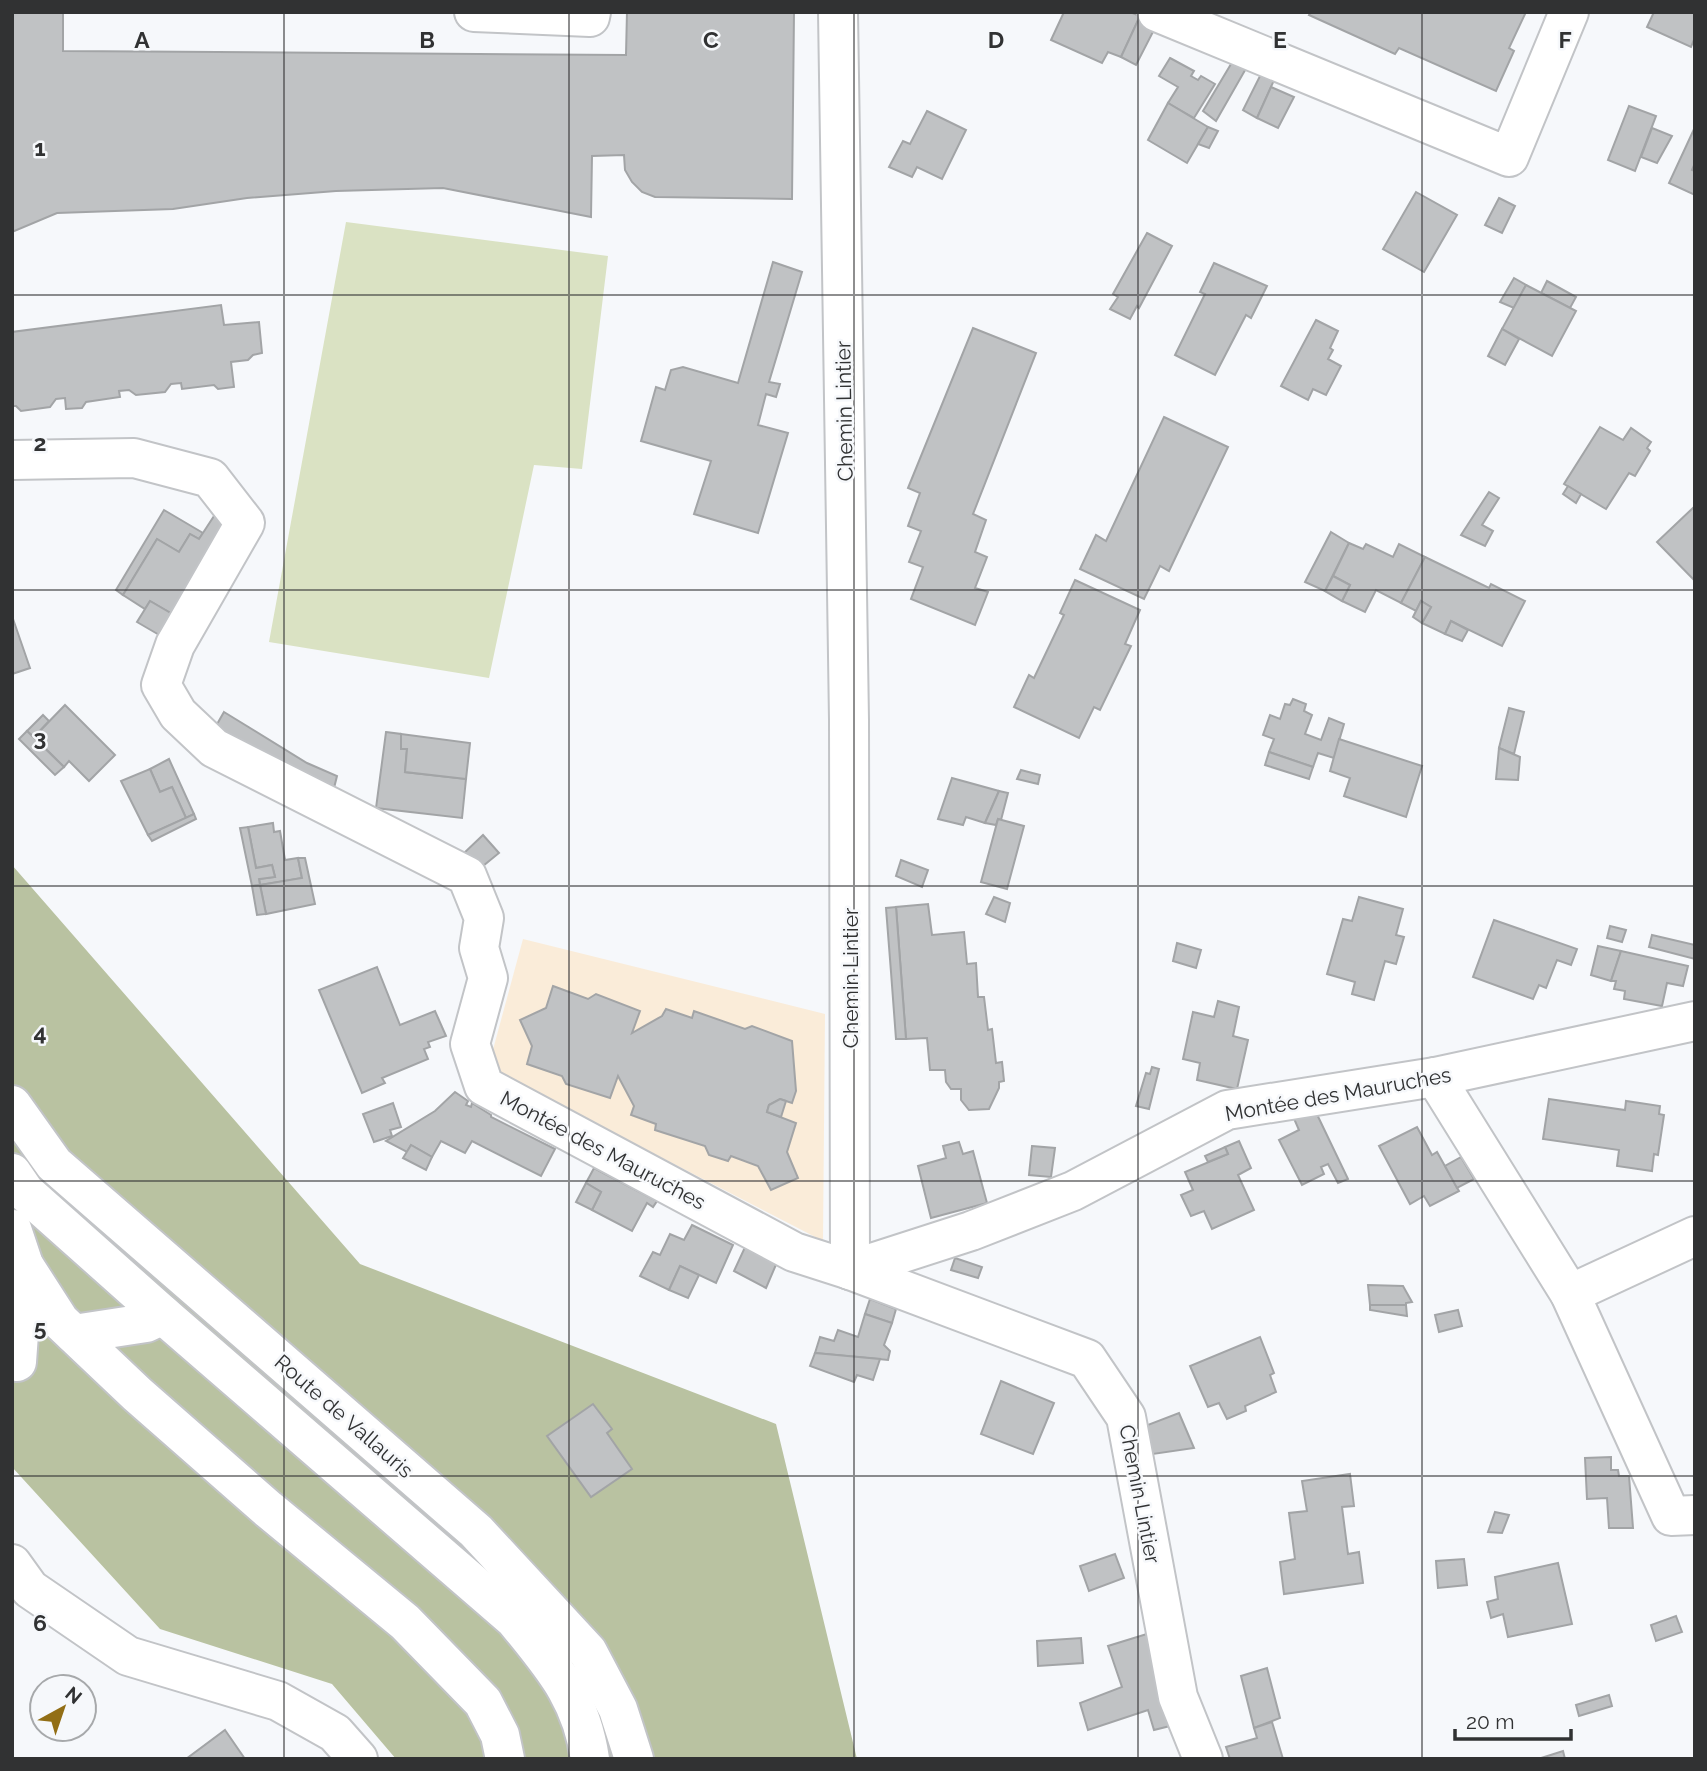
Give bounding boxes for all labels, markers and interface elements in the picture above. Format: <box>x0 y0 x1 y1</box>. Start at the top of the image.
text: A <box>134 26 150 53</box>
text: B <box>419 26 435 53</box>
text: C <box>703 26 719 53</box>
text: D <box>988 26 1004 53</box>
text: E <box>1273 26 1287 53</box>
text: F <box>1558 26 1572 53</box>
text: 1 <box>34 134 46 161</box>
street label: Chemin Lintier <box>830 340 858 482</box>
text: 2 <box>34 429 46 456</box>
text: 3 <box>34 724 46 751</box>
street label: Chemin Lintier <box>838 907 863 1048</box>
text: 4 <box>33 1019 47 1046</box>
street label: Montée des Mauruches <box>1223 1062 1453 1126</box>
street label: Montée des Mauruches <box>496 1085 710 1215</box>
text: 5 <box>34 1314 47 1341</box>
street label: Route de Vallauris <box>270 1349 418 1483</box>
street label: Chemin Lintier <box>1114 1423 1166 1566</box>
text: 6 <box>33 1609 47 1636</box>
north arrow <box>28 1673 98 1743</box>
text: N <box>61 1682 87 1708</box>
scale bar <box>1455 1698 1570 1742</box>
text: 20 m <box>1466 1709 1514 1734</box>

